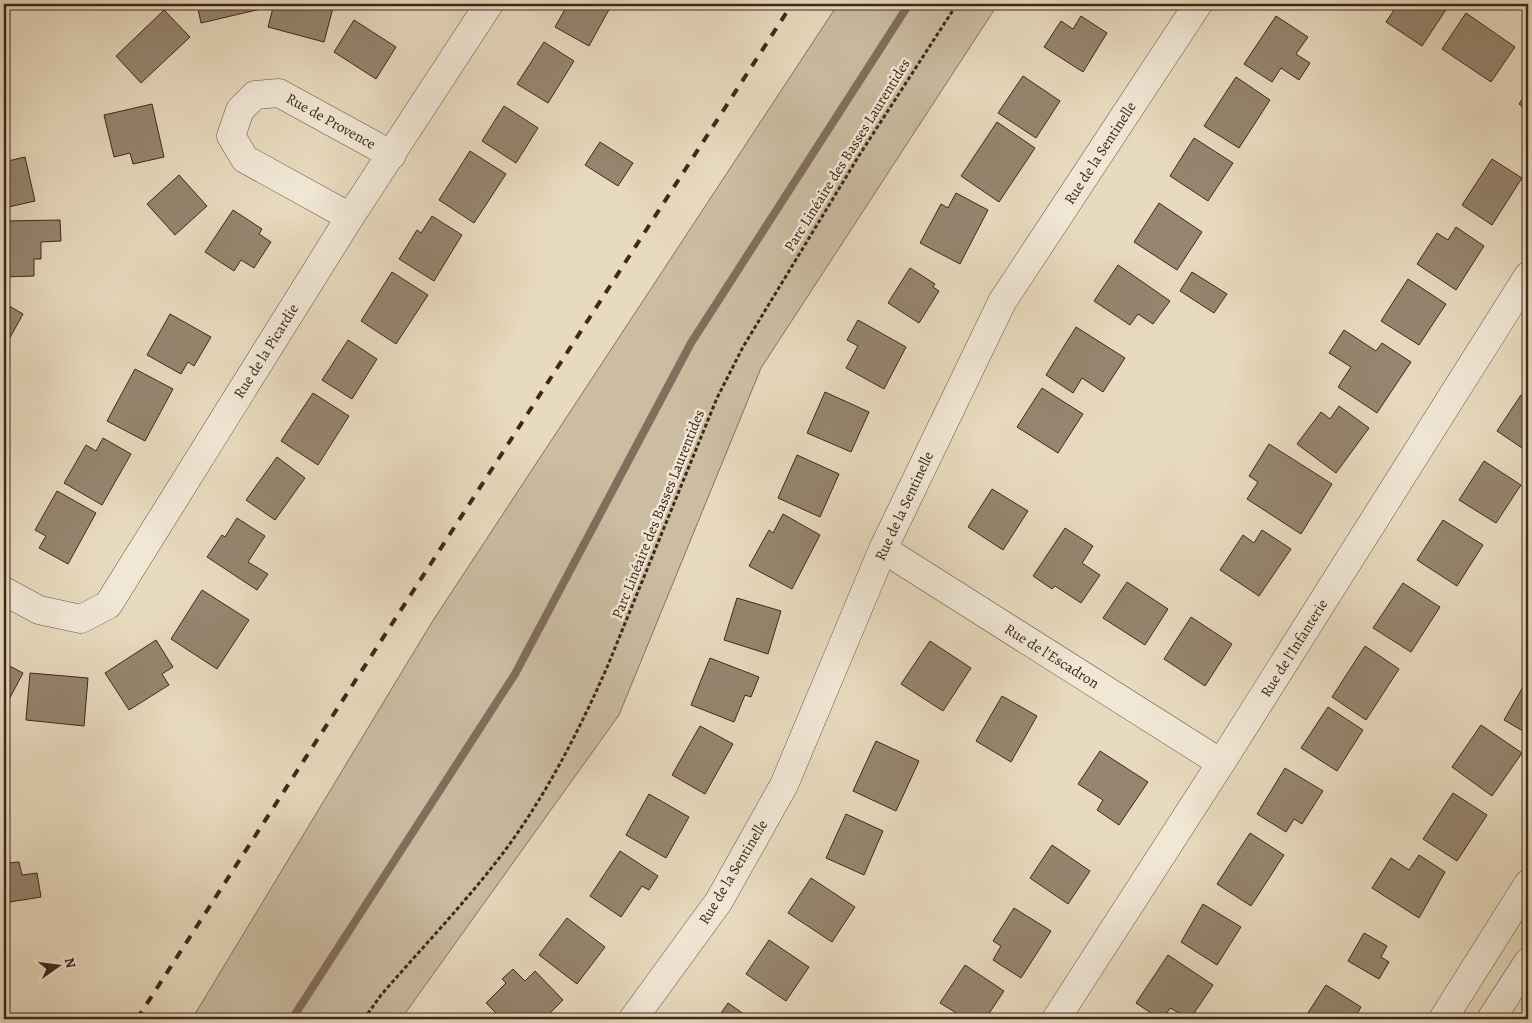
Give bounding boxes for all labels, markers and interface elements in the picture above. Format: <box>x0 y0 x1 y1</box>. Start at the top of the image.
street label: Parc Linéaire des Basses Laurentides <box>779 55 915 255</box>
street label: Rue de Provence <box>283 88 380 154</box>
street label: Rue de la Sentinelle <box>1059 98 1141 208</box>
street label: Rue de la Picardie <box>229 300 303 402</box>
street label: Parc Linéaire des Basses Laurentides <box>607 406 709 622</box>
street label: Rue de la Sentinelle <box>870 448 938 564</box>
street label: Rue de l'Infanterie <box>1256 595 1332 701</box>
street label: Rue de l'Escadron <box>1001 619 1103 693</box>
street label: Rue de la Sentinelle <box>694 816 772 928</box>
north arrow <box>32 940 82 990</box>
text: N <box>60 956 81 970</box>

